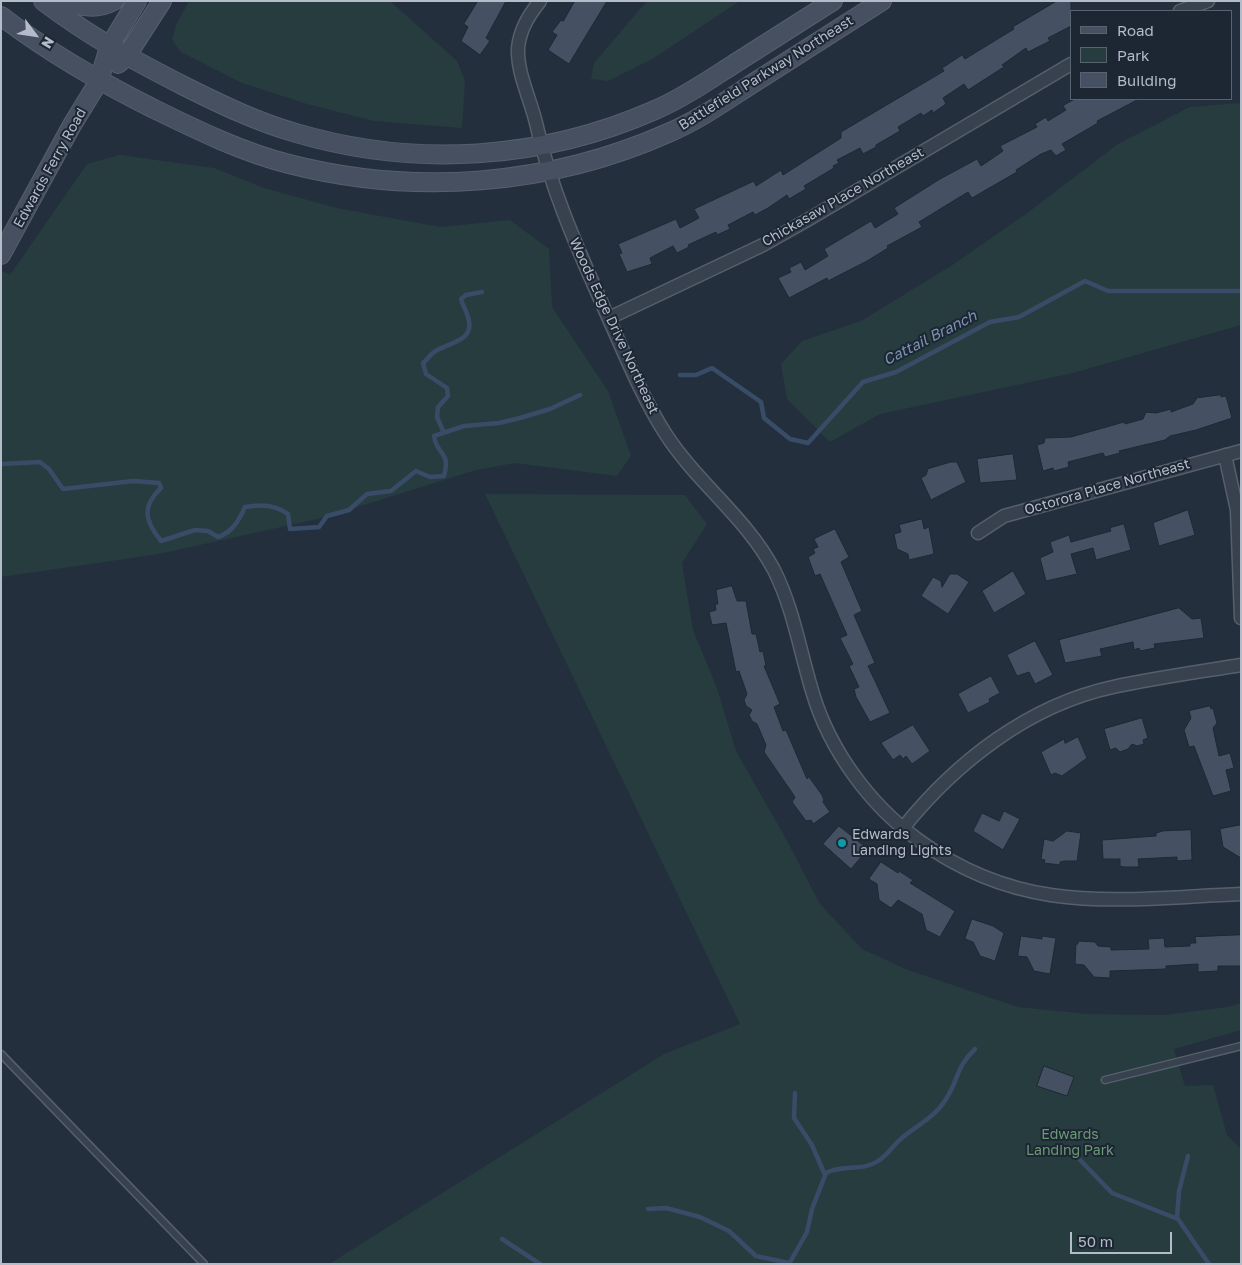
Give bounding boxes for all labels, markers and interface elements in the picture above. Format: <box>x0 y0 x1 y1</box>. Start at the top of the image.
north arrow <box>10 10 60 60</box>
legend <box>1070 10 1232 100</box>
street label: Battlefield Parkway Northeast <box>676 12 856 134</box>
text: Road <box>1117 21 1154 39</box>
text: N <box>38 34 58 52</box>
text: Park <box>1117 46 1149 64</box>
text: Building <box>1117 71 1177 89</box>
street label: Edwards Ferry Road <box>10 105 90 231</box>
street label: Chickasaw Place Northeast <box>759 144 927 250</box>
street label: Woods Edge Drive Northeast <box>566 235 662 417</box>
water label: Cattail Branch <box>880 307 980 369</box>
street label: Octorora Place Northeast <box>1022 455 1192 519</box>
place label: Edwards Landing Lights <box>852 827 952 860</box>
marker: Edwards Landing Lights <box>836 837 848 849</box>
park label: Edwards Landing Park <box>1026 1127 1114 1160</box>
scale bar <box>1072 1222 1174 1254</box>
text: 50 m <box>1078 1232 1113 1250</box>

